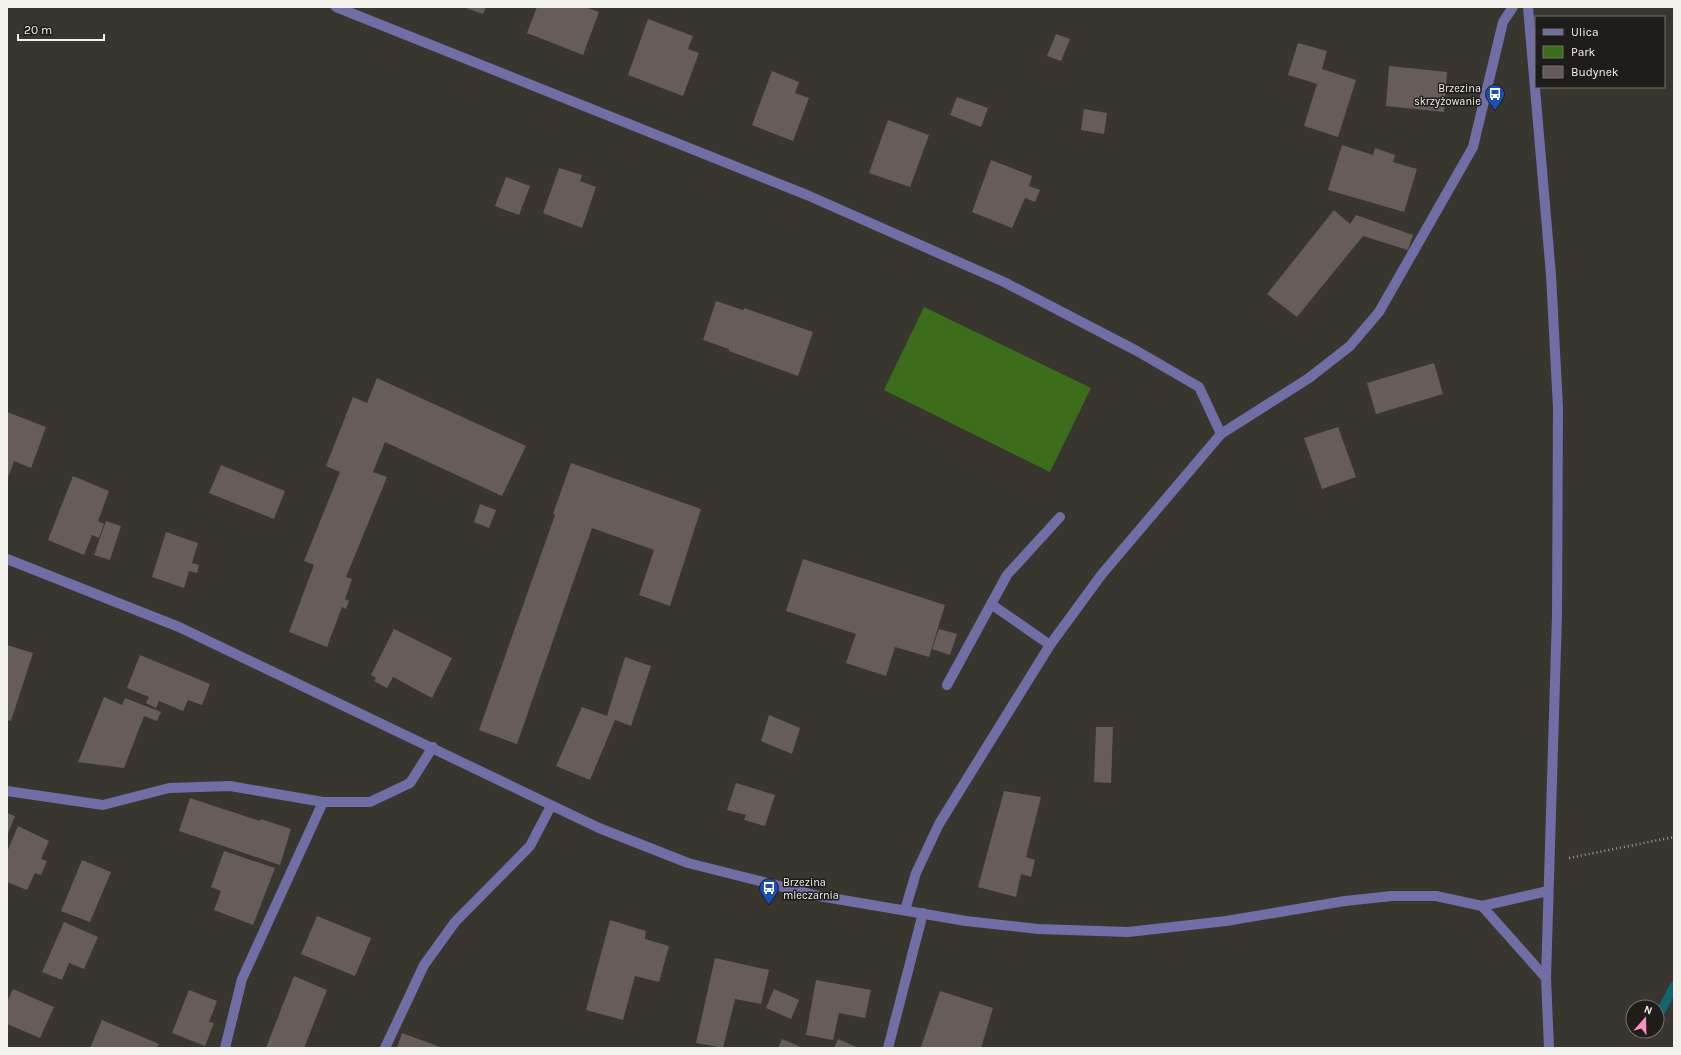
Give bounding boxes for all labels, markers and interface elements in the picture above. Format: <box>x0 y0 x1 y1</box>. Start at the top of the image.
scale bar <box>18 16 104 42</box>
legend <box>1535 16 1665 88</box>
text: 20 m <box>24 23 52 37</box>
text: Ulica <box>1571 25 1599 39</box>
text: Park <box>1571 45 1596 59</box>
text: Budynek <box>1571 65 1619 79</box>
place label: Brzezina skrzyżowanie <box>1414 82 1481 108</box>
bus stop icon: Brzezina skrzyżowanie <box>1484 83 1506 111</box>
place label: Brzezina mleczarnia <box>783 876 839 902</box>
bus stop icon: Brzezina mleczarnia <box>758 877 780 905</box>
north arrow <box>1625 999 1665 1039</box>
text: N <box>1642 1003 1654 1018</box>

